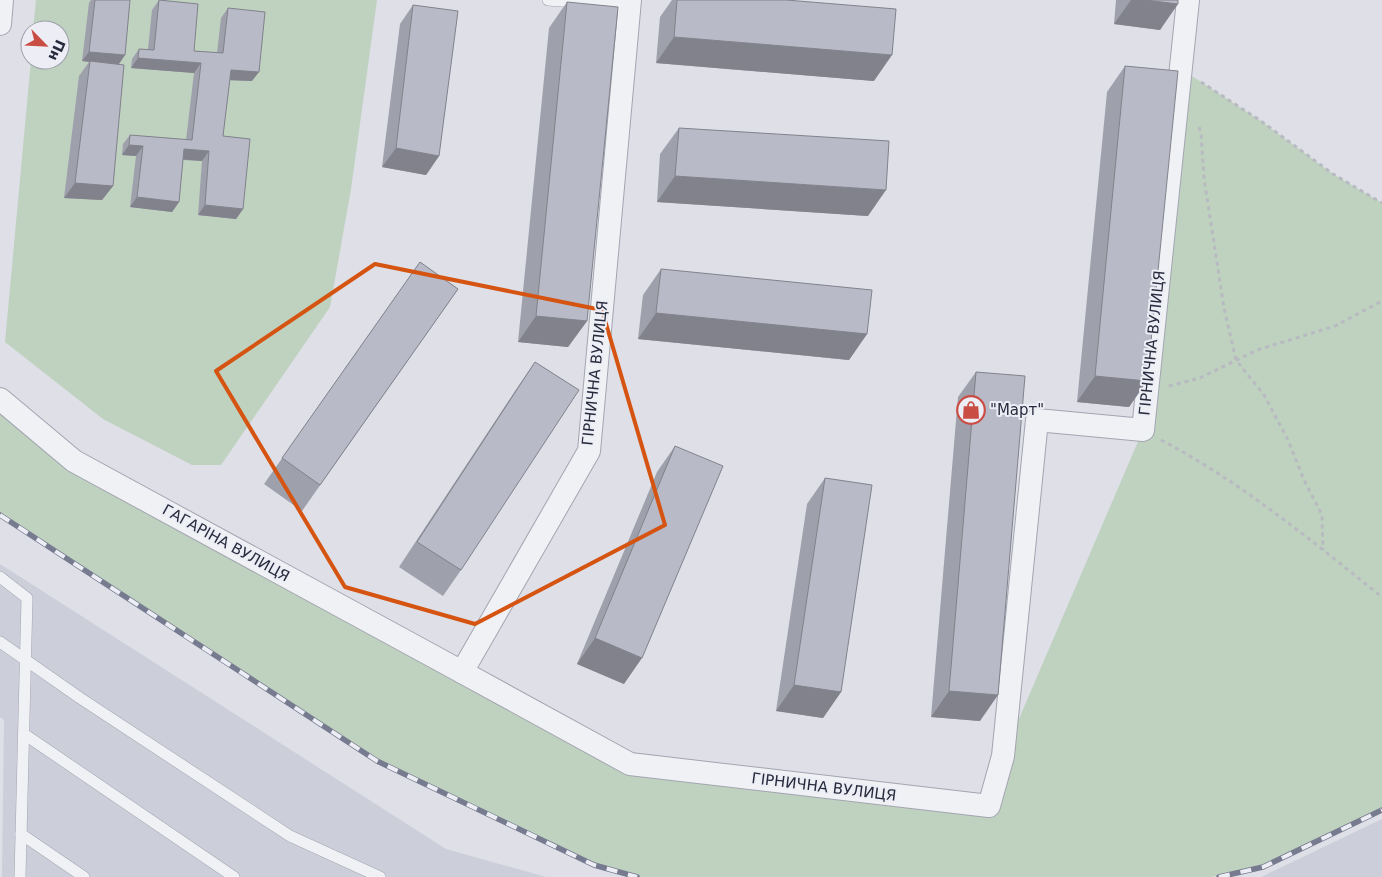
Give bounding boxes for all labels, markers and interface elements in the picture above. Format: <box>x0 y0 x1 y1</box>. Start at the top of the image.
north arrow <box>20 20 70 70</box>
text: Пн <box>45 37 69 63</box>
street label: ГІРНИЧНА ВУЛИЦЯ <box>1135 270 1169 416</box>
street label: ГІРНИЧНА ВУЛИЦЯ <box>578 300 612 446</box>
shop icon: "Март" <box>956 395 986 425</box>
place label: "Март" <box>990 401 1044 419</box>
street label: ГАГАРІНА ВУЛИЦЯ <box>159 501 293 585</box>
street label: ГІРНИЧНА ВУЛИЦЯ <box>751 769 897 805</box>

